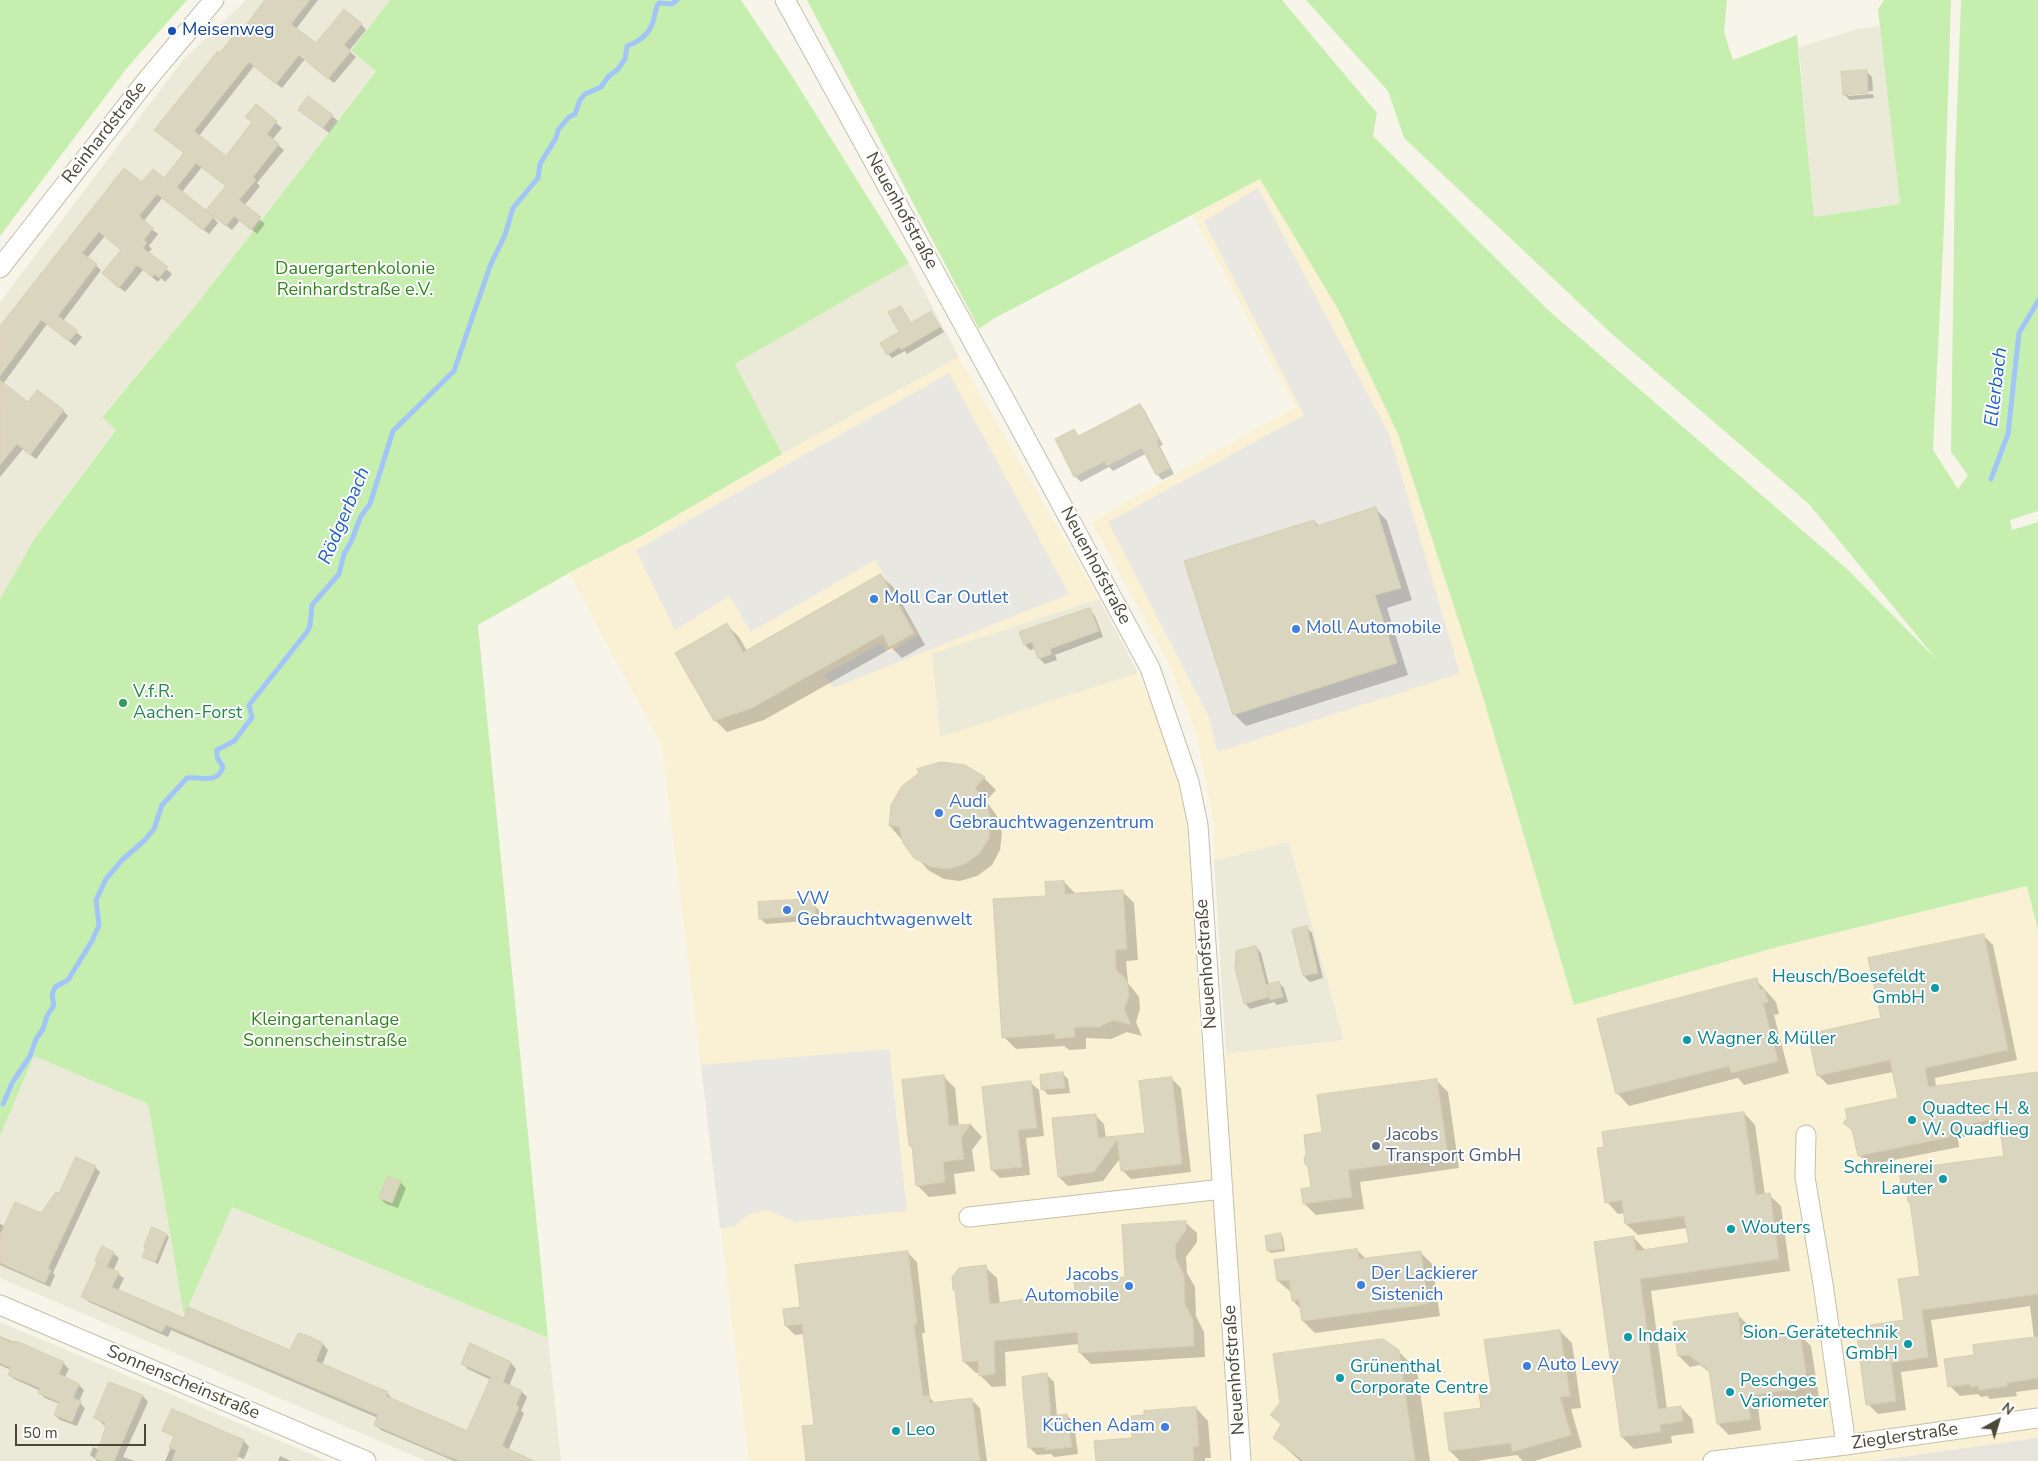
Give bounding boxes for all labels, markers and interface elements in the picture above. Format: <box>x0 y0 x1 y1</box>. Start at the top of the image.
place label: Meisenweg <box>182 20 275 42</box>
marker: Meisenweg <box>166 25 178 37</box>
street label: Reinhardstraße <box>58 78 152 188</box>
street label: Neuenhofstraße <box>860 149 942 273</box>
park label: Dauergartenkolonie Reinhardstraße e.V. <box>275 259 435 302</box>
water label: Ellerbach <box>1981 346 2013 428</box>
water label: Rödgerbach <box>314 464 376 568</box>
street label: Neuenhofstraße <box>1055 503 1135 629</box>
place label: Moll Car Outlet <box>884 588 1008 610</box>
marker: Moll Car Outlet <box>868 593 880 605</box>
place label: Moll Automobile <box>1306 618 1441 640</box>
marker: Moll Automobile <box>1290 623 1302 635</box>
place label: V.f.R. Aachen-Forst <box>133 682 242 724</box>
marker: V.f.R. Aachen-Forst <box>117 697 129 709</box>
place label: Audi Gebrauchtwagenzentrum <box>949 792 1154 834</box>
marker: Audi Gebrauchtwagenzentrum <box>933 807 945 819</box>
place label: VW Gebrauchtwagenwelt <box>797 889 972 932</box>
street label: Neuenhofstraße <box>1192 898 1222 1030</box>
marker: VW Gebrauchtwagenwelt <box>781 904 793 916</box>
place label: Heusch/Boesefeldt GmbH <box>1772 967 1925 1010</box>
marker: Heusch/Boesefeldt GmbH <box>1929 982 1941 994</box>
park label: Kleingartenanlage Sonnenscheinstraße <box>243 1010 407 1052</box>
place label: Wagner & Müller <box>1697 1029 1836 1051</box>
marker: Wagner & Müller <box>1681 1034 1693 1046</box>
place label: Quadtec H. & W. Quadflieg <box>1922 1099 2030 1142</box>
marker: Quadtec H. & W. Quadflieg <box>1906 1114 1918 1126</box>
place label: Jacobs Transport GmbH <box>1386 1125 1521 1168</box>
marker: Jacobs Transport GmbH <box>1370 1140 1382 1152</box>
place label: Schreinerei Lauter <box>1843 1158 1933 1200</box>
marker: Schreinerei Lauter <box>1937 1173 1949 1185</box>
place label: Wouters <box>1741 1218 1811 1240</box>
marker: Wouters <box>1725 1223 1737 1235</box>
place label: Der Lackierer Sistenich <box>1371 1264 1478 1306</box>
place label: Jacobs Automobile <box>1025 1265 1119 1308</box>
marker: Der Lackierer Sistenich <box>1355 1279 1367 1291</box>
marker: Jacobs Automobile <box>1123 1280 1135 1292</box>
street label: Neuenhofstraße <box>1220 1304 1250 1436</box>
place label: Sion-Gerätetechnik GmbH <box>1743 1323 1898 1366</box>
place label: Indaix <box>1638 1326 1686 1348</box>
marker: Indaix <box>1622 1331 1634 1343</box>
marker: Sion-Gerätetechnik GmbH <box>1902 1338 1914 1350</box>
street label: Sonnenscheinstraße <box>103 1341 263 1425</box>
place label: Auto Levy <box>1537 1355 1619 1377</box>
place label: Grünenthal Corporate Centre <box>1350 1357 1488 1400</box>
marker: Auto Levy <box>1521 1360 1533 1372</box>
place label: Peschges Variometer <box>1740 1371 1829 1414</box>
marker: Grünenthal Corporate Centre <box>1334 1372 1346 1384</box>
marker: Peschges Variometer <box>1724 1386 1736 1398</box>
north arrow <box>1973 1396 2023 1446</box>
text: N <box>1998 1398 2018 1420</box>
scale bar <box>18 1414 149 1446</box>
place label: Küchen Adam <box>1042 1416 1155 1438</box>
street label: Zieglerstraße <box>1850 1419 1960 1455</box>
place label: Leo <box>906 1420 935 1442</box>
marker: Küchen Adam <box>1159 1421 1171 1433</box>
text: 50 m <box>23 1423 58 1443</box>
marker: Leo <box>890 1425 902 1437</box>

